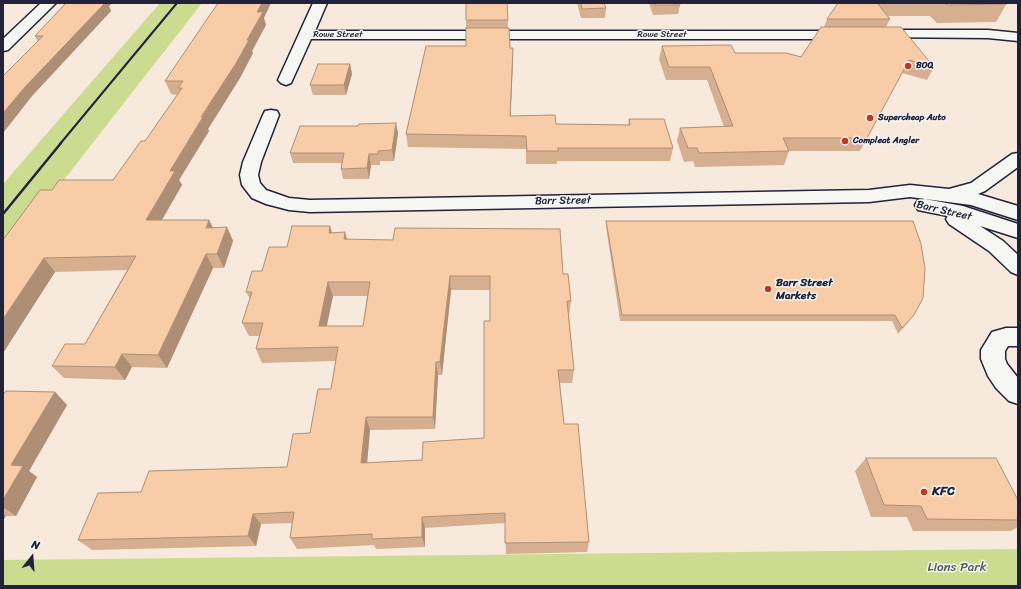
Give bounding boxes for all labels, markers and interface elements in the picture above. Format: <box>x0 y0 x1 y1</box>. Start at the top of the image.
street label: Rowe Street <box>313 30 363 40</box>
street label: Rowe Street <box>637 30 687 40</box>
marker: BOQ <box>903 61 913 71</box>
place label: BOQ <box>916 61 933 71</box>
marker: Supercheap Auto <box>865 113 875 123</box>
place label: Supercheap Auto <box>878 113 946 123</box>
marker: Compleat Angler <box>840 136 850 146</box>
place label: Compleat Angler <box>853 136 919 146</box>
street label: Barr Street <box>535 194 591 208</box>
street label: Barr Street <box>915 198 973 224</box>
place label: Barr Street Markets <box>776 276 832 302</box>
marker: Barr Street Markets <box>763 284 773 294</box>
place label: KFC <box>932 484 955 500</box>
marker: KFC <box>919 487 929 497</box>
text: N <box>29 535 42 555</box>
north arrow <box>12 537 52 577</box>
park label: Lions Park <box>927 560 987 576</box>

